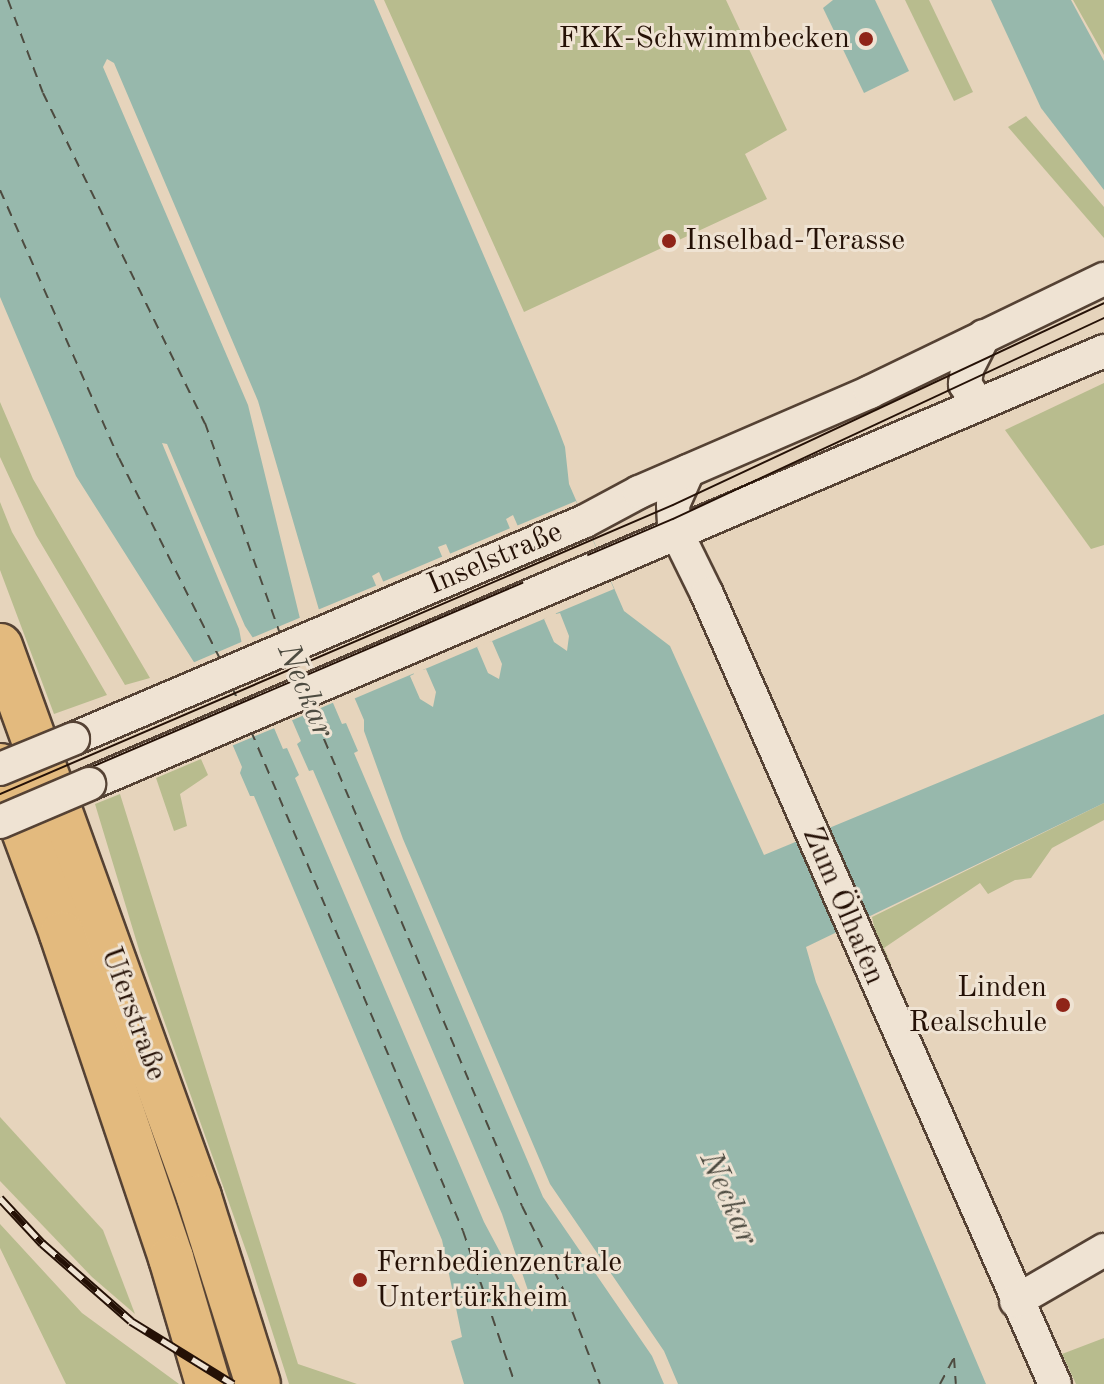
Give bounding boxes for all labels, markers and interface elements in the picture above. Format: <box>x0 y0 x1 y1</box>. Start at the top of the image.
place label: FKK-Schwimmbecken <box>558 21 850 57</box>
marker: FKK-Schwimmbecken <box>857 30 875 48</box>
place label: Inselbad-Terasse <box>685 223 905 259</box>
marker: Inselbad-Terasse <box>660 232 678 250</box>
street label: Inselstraße <box>422 514 568 604</box>
water label: Neckar <box>267 638 341 744</box>
street label: Zum Ölhafen <box>794 822 892 990</box>
street label: Uferstraße <box>92 942 174 1086</box>
place label: Linden Realschule <box>908 970 1047 1040</box>
marker: Linden Realschule <box>1054 996 1072 1014</box>
water label: Neckar <box>689 1146 765 1252</box>
place label: Fernbedienzentrale Untertürkheim <box>376 1245 622 1316</box>
marker: Fernbedienzentrale Untertürkheim <box>351 1271 369 1289</box>

